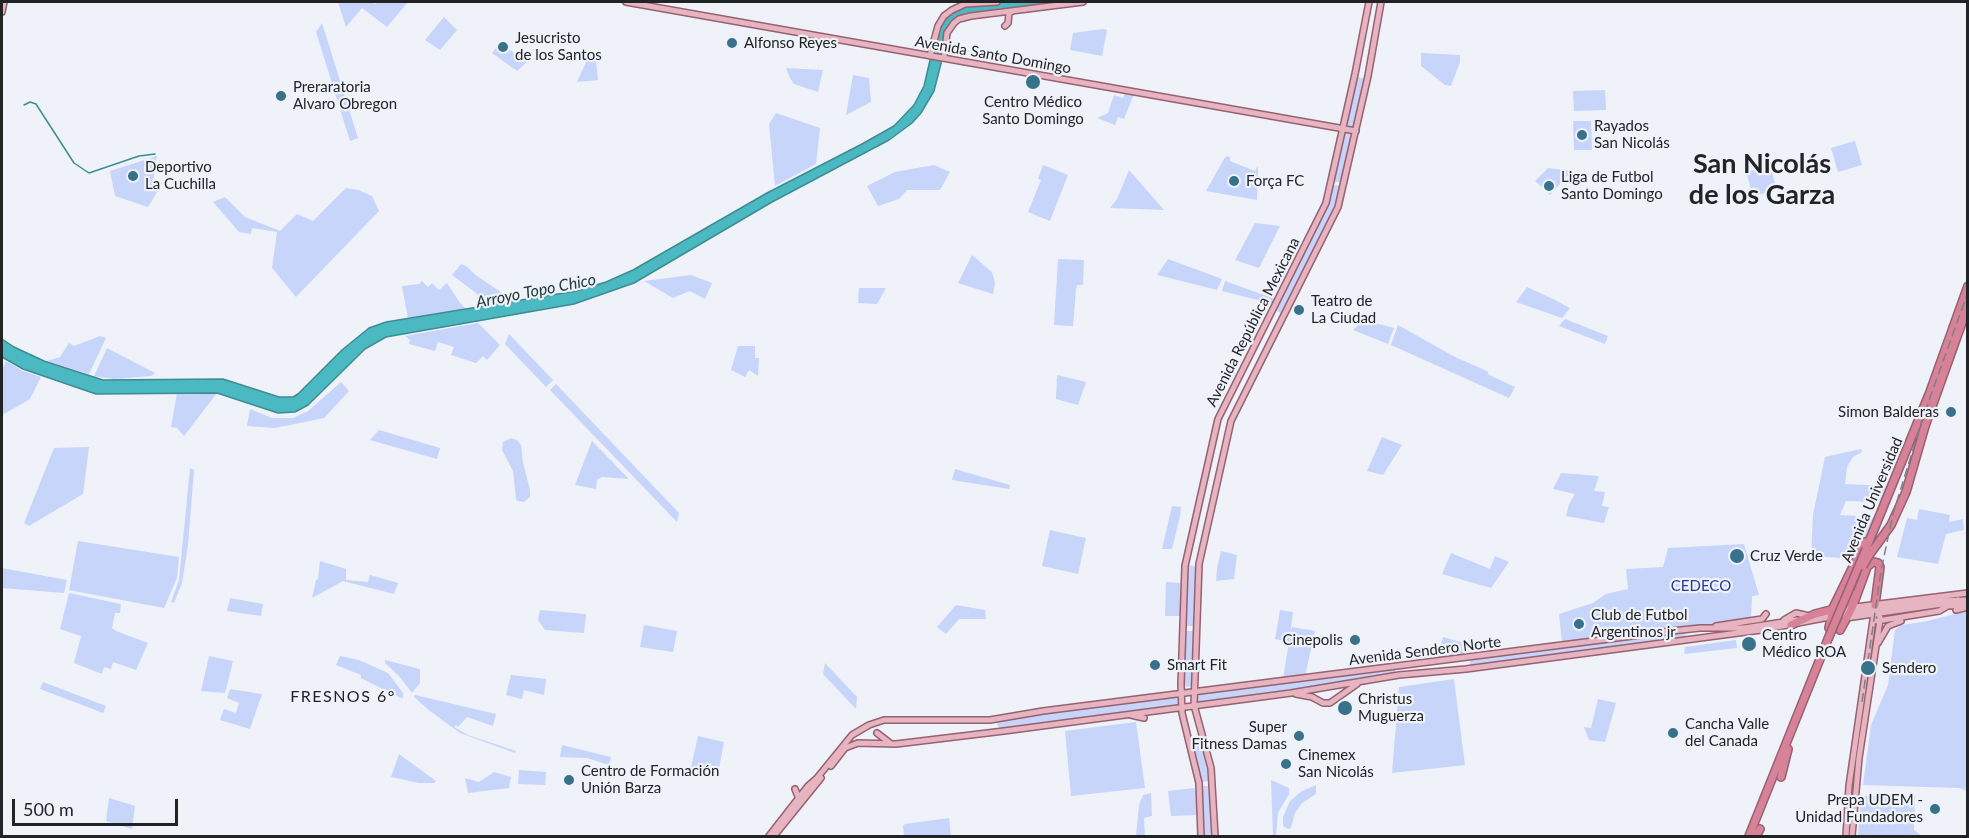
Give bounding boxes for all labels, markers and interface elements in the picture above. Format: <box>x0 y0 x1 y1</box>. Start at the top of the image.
place label: Jesucristo de los Santos <box>515 29 602 64</box>
street label: Avenida Santo Domingo <box>913 32 1073 78</box>
place label: Alfonso Reyes <box>744 34 837 52</box>
marker: Alfonso Reyes <box>725 36 739 50</box>
marker: Jesucristo de los Santos <box>496 40 510 54</box>
marker: Centro Médico Santo Domingo <box>1024 73 1042 91</box>
place label: Preraratoria Alvaro Obregon <box>293 78 397 113</box>
marker: Preraratoria Alvaro Obregon <box>274 89 288 103</box>
place label: Centro Médico Santo Domingo <box>982 93 1084 128</box>
place label: Rayados San Nicolás <box>1594 117 1670 152</box>
marker: Rayados San Nicolás <box>1575 128 1589 142</box>
district label: San Nicolás de los Garza <box>1689 148 1835 211</box>
place label: Deportivo La Cuchilla <box>145 158 216 193</box>
place label: Liga de Futbol Santo Domingo <box>1561 168 1663 203</box>
marker: Deportivo La Cuchilla <box>126 169 140 183</box>
place label: Força FC <box>1246 172 1304 190</box>
marker: Força FC <box>1227 174 1241 188</box>
marker: Liga de Futbol Santo Domingo <box>1542 179 1556 193</box>
street label: Avenida República Mexicana <box>1202 234 1304 410</box>
water label: Arroyo Topo Chico <box>474 270 598 312</box>
place label: Teatro de La Ciudad <box>1311 292 1376 327</box>
marker: Teatro de La Ciudad <box>1292 303 1306 317</box>
place label: Simon Balderas <box>1838 403 1939 421</box>
marker: Simon Balderas <box>1944 405 1958 419</box>
street label: Avenida Universidad <box>1837 435 1907 565</box>
marker: Cruz Verde <box>1728 547 1746 565</box>
place label: Cruz Verde <box>1750 547 1823 565</box>
park label: CEDECO <box>1671 577 1731 595</box>
place label: Club de Futbol Argentinos jr <box>1591 606 1687 641</box>
marker: Club de Futbol Argentinos jr <box>1572 617 1586 631</box>
place label: Centro Médico ROA <box>1762 626 1846 661</box>
place label: Cinepolis <box>1283 631 1343 649</box>
street label: Avenida Sendero Norte <box>1348 633 1502 669</box>
marker: Cinepolis <box>1348 633 1362 647</box>
marker: Centro Médico ROA <box>1740 635 1758 653</box>
place label: Smart Fit <box>1167 656 1227 674</box>
marker: Smart Fit <box>1148 658 1162 672</box>
marker: Sendero <box>1859 659 1877 677</box>
place label: Sendero <box>1882 659 1936 677</box>
district label: FRESNOS 6° <box>290 687 396 707</box>
place label: Christus Muguerza <box>1358 690 1424 725</box>
marker: Christus Muguerza <box>1336 699 1354 717</box>
place label: Cancha Valle del Canada <box>1685 715 1769 750</box>
place label: Super Fitness Damas <box>1191 718 1287 753</box>
marker: Cancha Valle del Canada <box>1666 726 1680 740</box>
marker: Super Fitness Damas <box>1292 729 1306 743</box>
place label: Cinemex San Nicolás <box>1298 746 1374 781</box>
marker: Cinemex San Nicolás <box>1279 757 1293 771</box>
place label: Centro de Formación Unión Barza <box>581 762 719 797</box>
marker: Centro de Formación Unión Barza <box>562 773 576 787</box>
scale bar <box>15 787 182 825</box>
place label: Prepa UDEM - Unidad Fundadores <box>1795 791 1923 826</box>
text: 500 m <box>23 798 74 820</box>
marker: Prepa UDEM - Unidad Fundadores <box>1928 802 1942 816</box>

